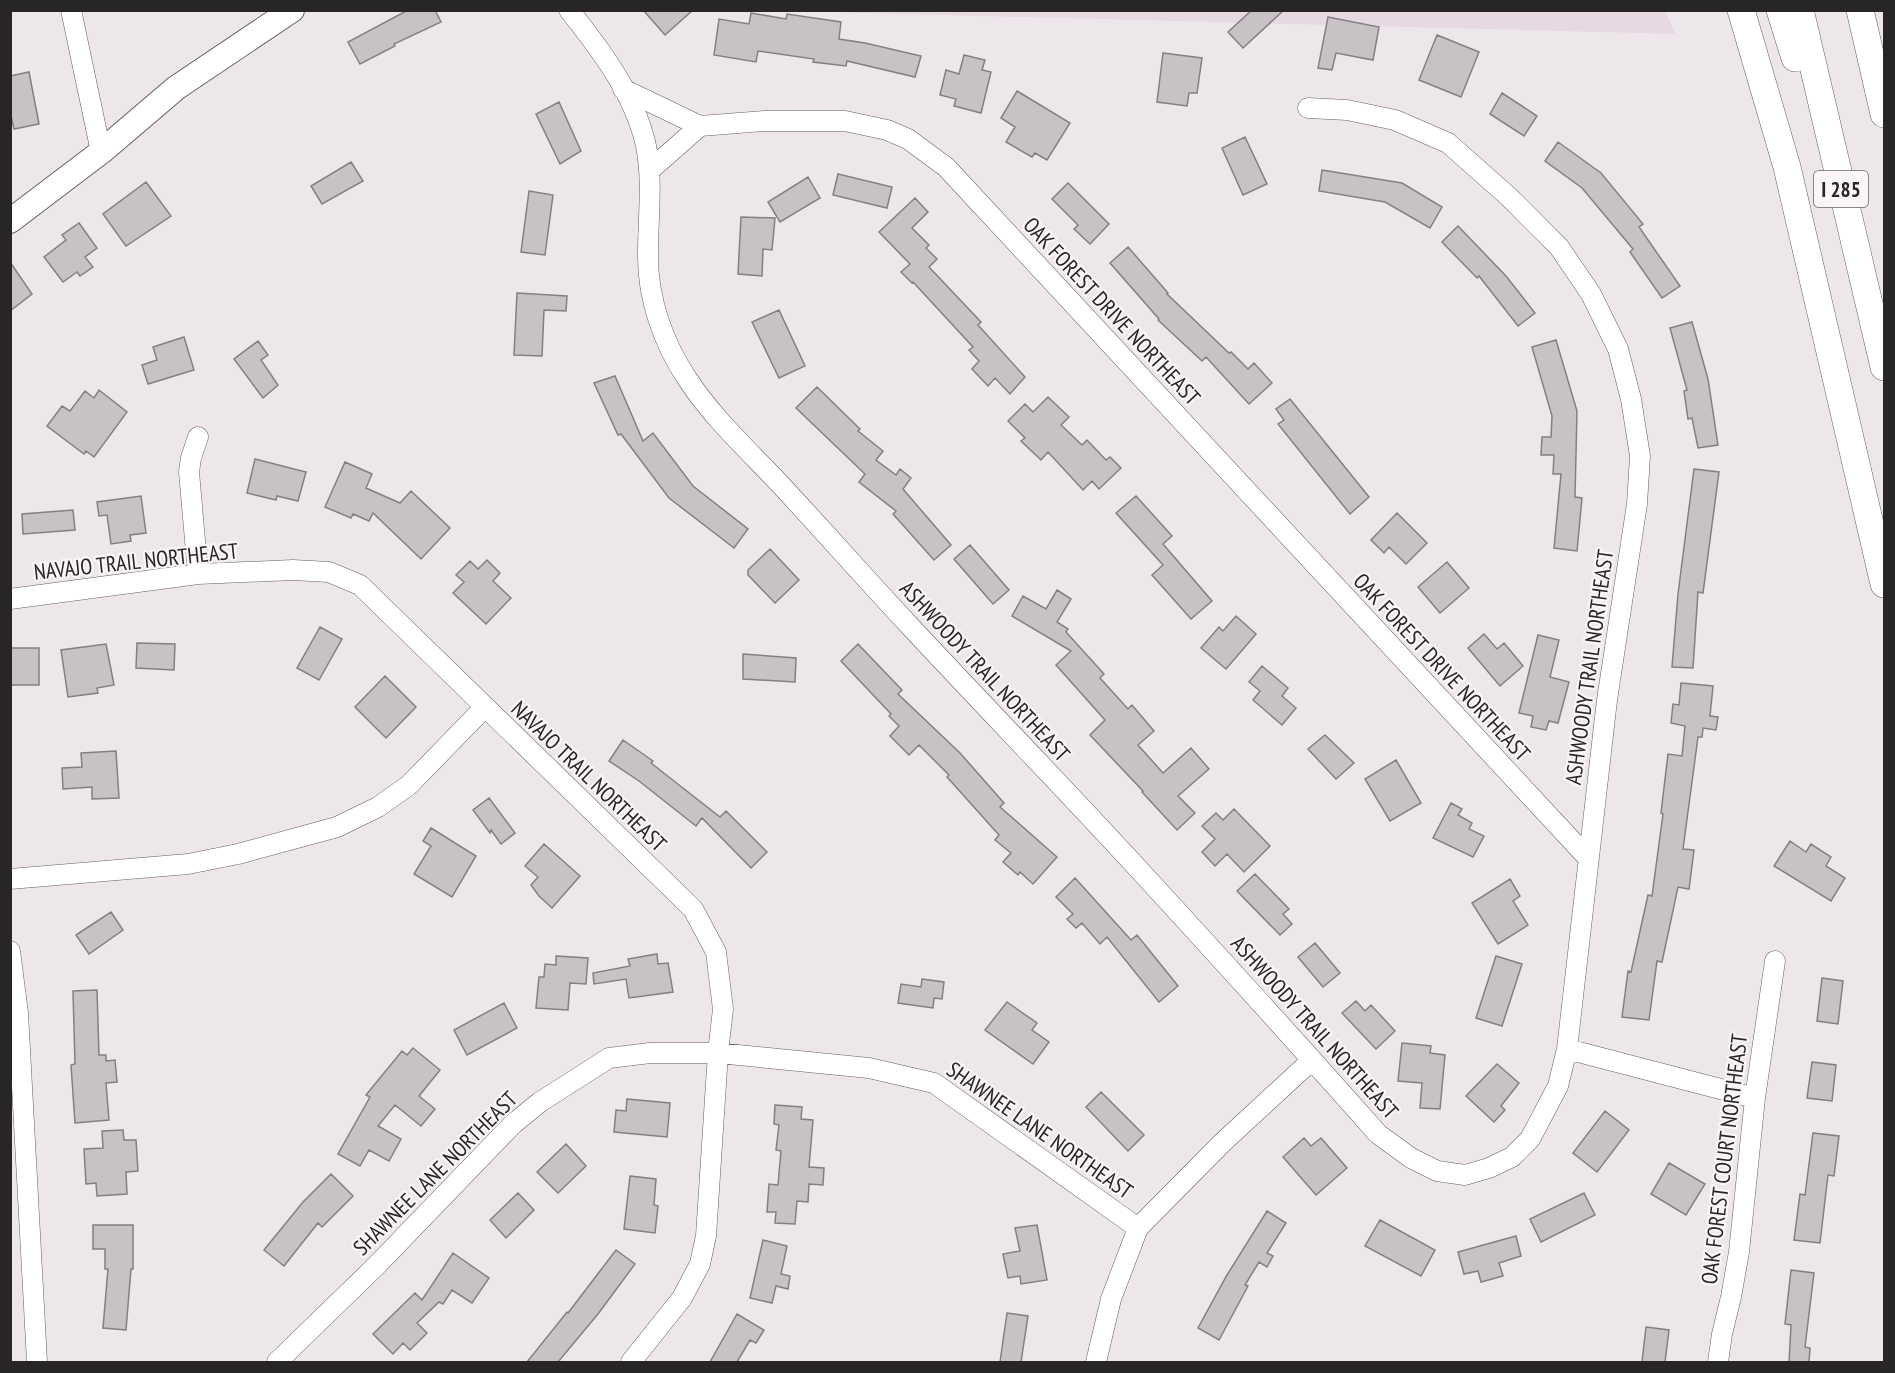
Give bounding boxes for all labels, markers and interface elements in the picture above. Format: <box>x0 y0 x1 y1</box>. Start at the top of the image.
road number: I 285 <box>1814 171 1868 207</box>
street label: OAK FOREST DRIVE NORTHEAST <box>1018 211 1207 411</box>
street label: NAVAJO TRAIL NORTHEAST <box>32 536 240 586</box>
street label: ASHWOODY TRAIL NORTHEAST <box>1559 547 1619 786</box>
street label: OAK FOREST DRIVE NORTHEAST <box>1348 567 1537 767</box>
street label: ASHWOODY TRAIL NORTHEAST <box>894 575 1076 767</box>
street label: NAVAJO TRAIL NORTHEAST <box>505 695 673 857</box>
street label: ASHWOODY TRAIL NORTHEAST <box>1225 929 1405 1125</box>
street label: OAK FOREST COURT NORTHEAST <box>1695 1032 1753 1286</box>
street label: SHAWNEE LANE NORTHEAST <box>941 1055 1139 1205</box>
street label: SHAWNEE LANE NORTHEAST <box>347 1085 523 1261</box>

